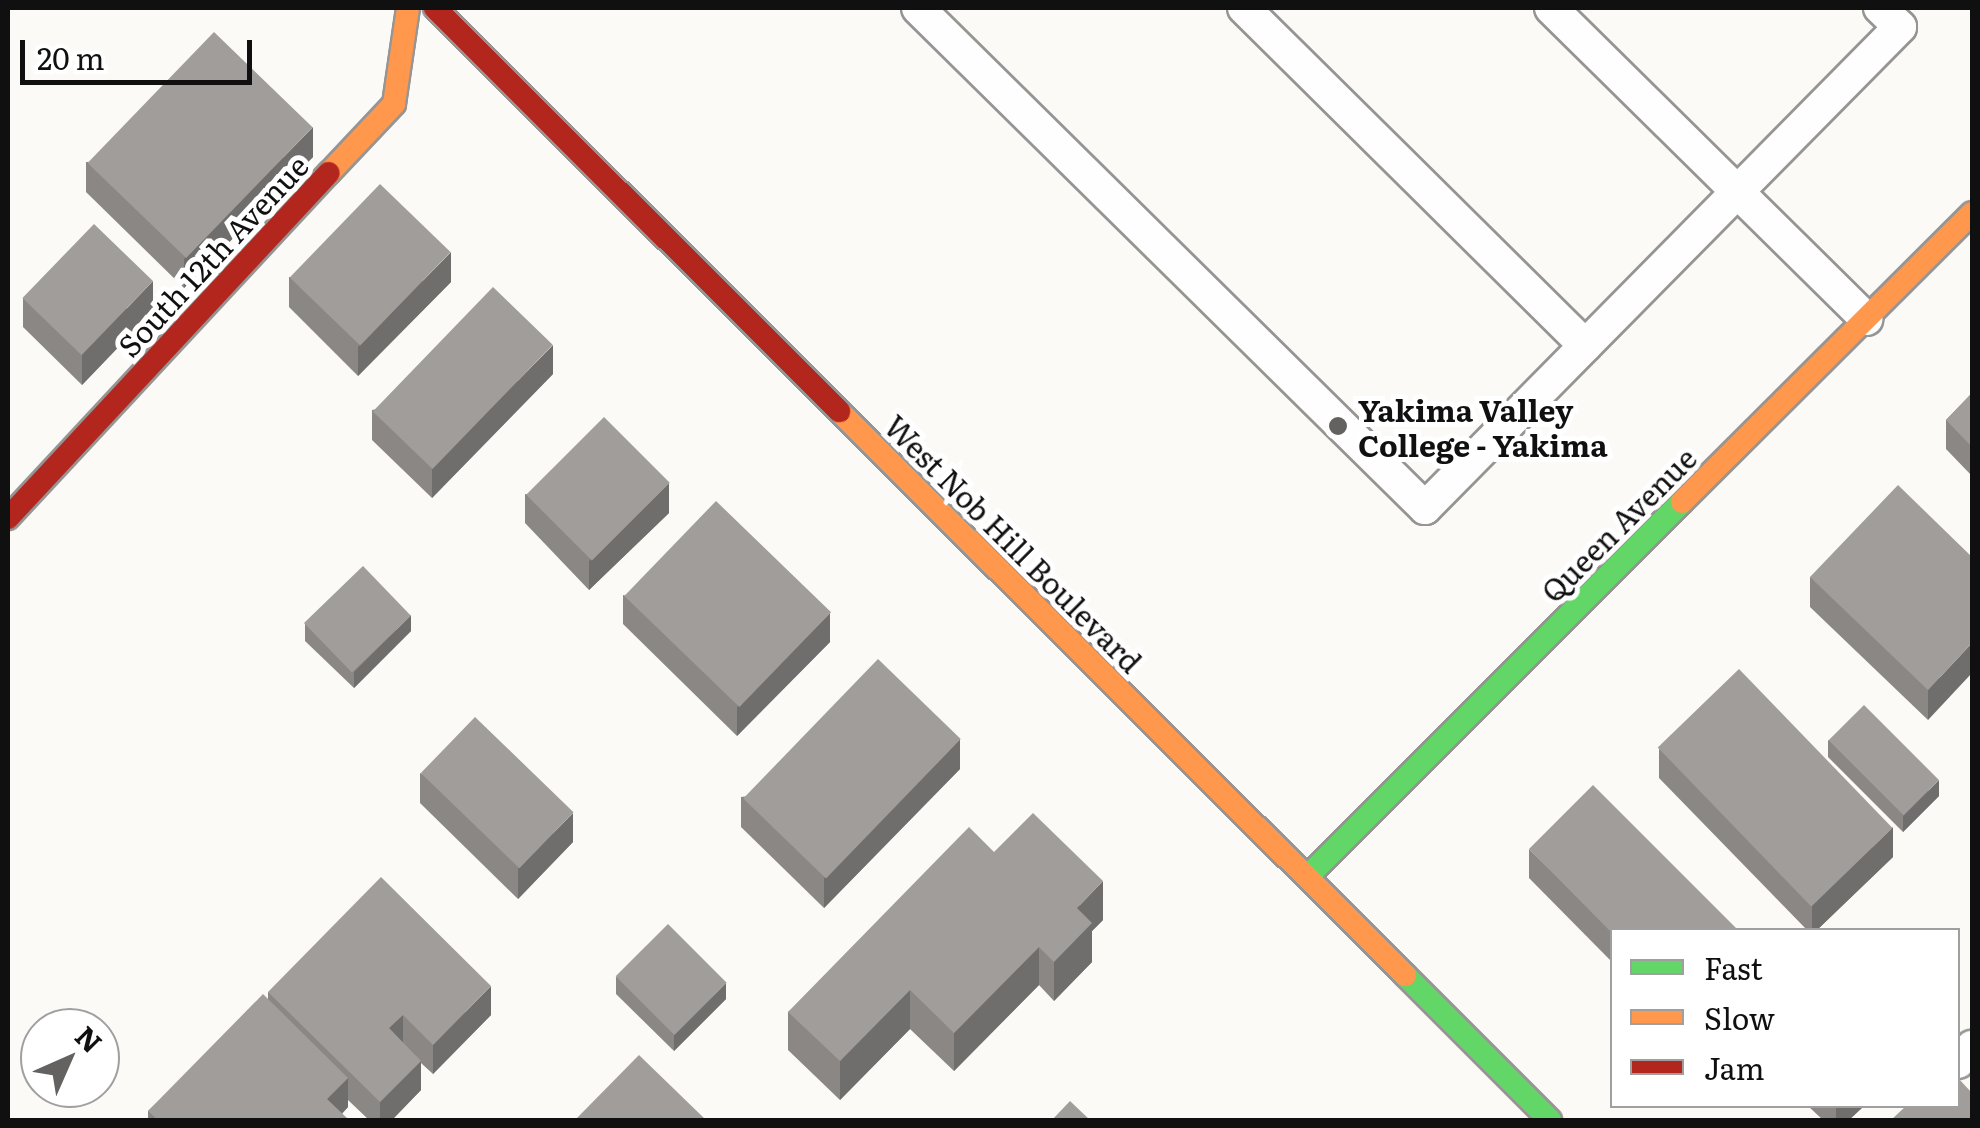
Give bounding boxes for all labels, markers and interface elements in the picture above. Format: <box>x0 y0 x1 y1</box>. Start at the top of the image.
scale bar <box>25 20 258 82</box>
text: 20 m <box>37 35 105 79</box>
street label: South 12th Avenue <box>109 147 315 363</box>
place label: Yakima Valley College - Yakima <box>1358 391 1608 462</box>
street label: West Nob Hill Boulevard <box>878 407 1150 679</box>
marker: Yakima Valley College - Yakima <box>1327 415 1349 437</box>
street label: Queen Avenue <box>1533 439 1703 609</box>
legend <box>1610 928 1960 1108</box>
text: Fast <box>1704 945 1763 989</box>
text: Slow <box>1704 995 1775 1039</box>
north arrow <box>20 1008 120 1108</box>
text: N <box>67 1015 113 1061</box>
text: Jam <box>1704 1045 1764 1089</box>

